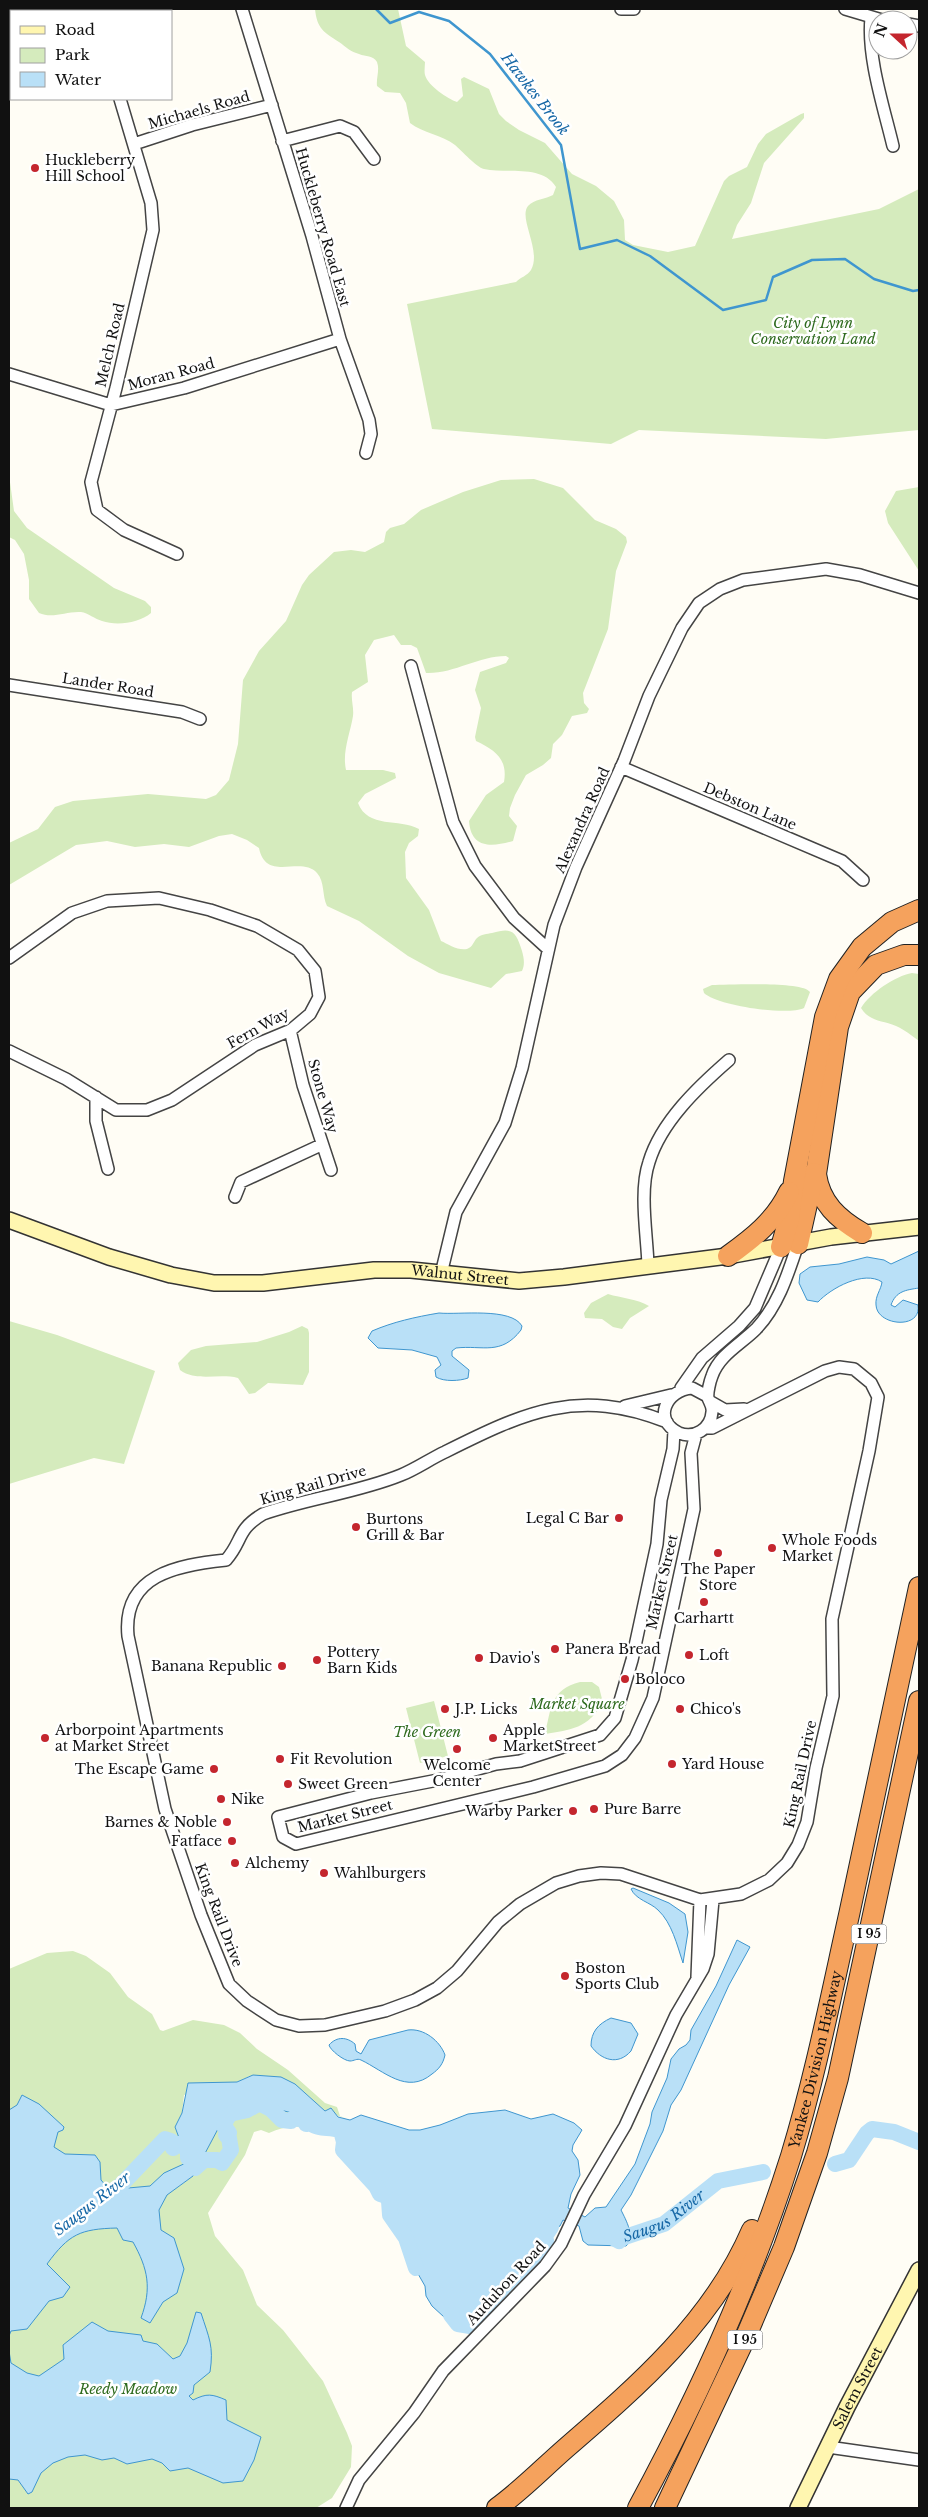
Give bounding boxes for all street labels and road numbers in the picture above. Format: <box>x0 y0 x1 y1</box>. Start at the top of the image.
street label: Michaels Road <box>146 87 253 133</box>
street label: Huckleberry Road East <box>292 145 355 309</box>
street label: Melch Road <box>92 301 129 389</box>
street label: Moran Road <box>125 354 217 394</box>
street label: Lander Road <box>61 669 156 701</box>
street label: Alexandra Road <box>550 764 614 877</box>
street label: Debston Lane <box>701 778 799 834</box>
street label: Fern Way <box>224 1004 292 1052</box>
street label: Stone Way <box>304 1057 342 1135</box>
street label: Walnut Street <box>409 1261 510 1289</box>
street label: King Rail Drive <box>258 1461 368 1509</box>
street label: Market Street <box>642 1532 682 1631</box>
street label: King Rail Drive <box>780 1718 820 1830</box>
street label: Market Street <box>296 1795 395 1836</box>
street label: King Rail Drive <box>191 1861 247 1969</box>
road number: I 95 <box>852 1925 886 1944</box>
street label: Yankee Division Highway <box>784 1969 846 2152</box>
street label: Audubon Road <box>462 2237 550 2329</box>
road number: I 95 <box>728 2330 762 2350</box>
street label: Salem Street <box>829 2343 886 2432</box>

